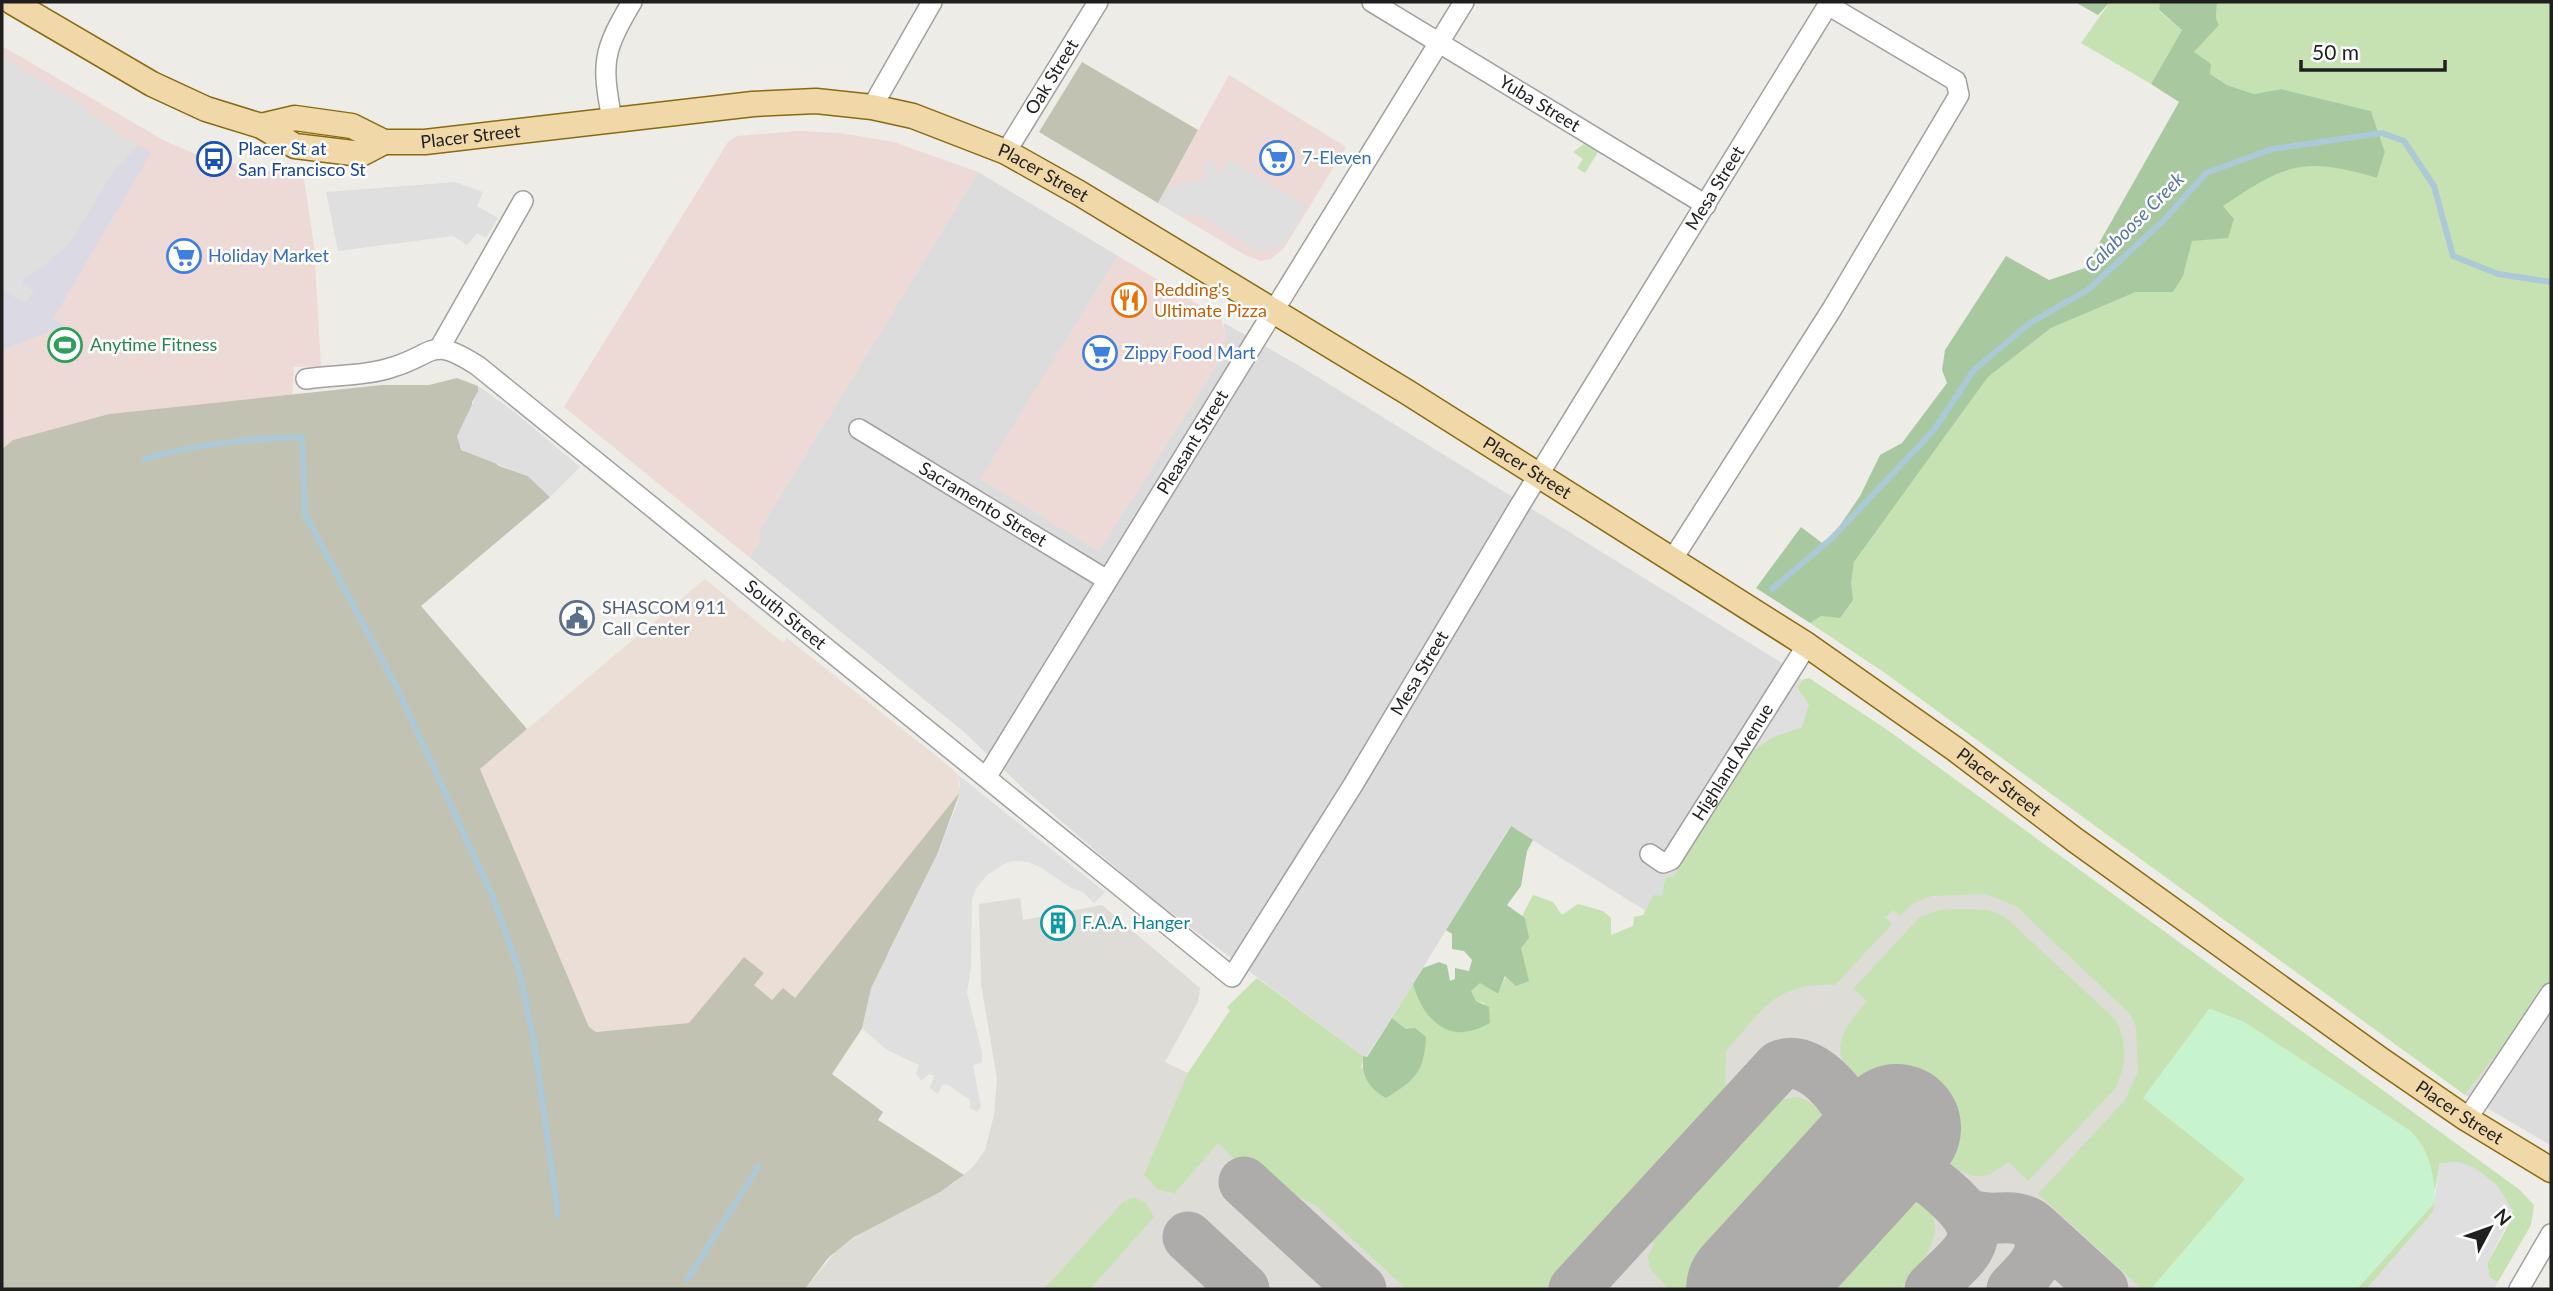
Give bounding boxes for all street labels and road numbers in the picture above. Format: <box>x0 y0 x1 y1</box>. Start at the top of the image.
street label: Oak Street <box>1020 34 1083 118</box>
street label: Yuba Street <box>1495 70 1585 136</box>
street label: Placer Street <box>419 119 522 152</box>
street label: Placer Street <box>995 138 1093 206</box>
street label: Mesa Street <box>1680 141 1749 234</box>
street label: Pleasant Street <box>1151 385 1233 498</box>
street label: Placer Street <box>1479 431 1576 503</box>
street label: Sacramento Street <box>916 456 1052 551</box>
street label: South Street <box>741 575 832 654</box>
street label: Mesa Street <box>1385 626 1453 719</box>
street label: Highland Avenue <box>1687 699 1777 824</box>
street label: Placer Street <box>1953 742 2046 821</box>
street label: Placer Street <box>2412 1075 2508 1149</box>

